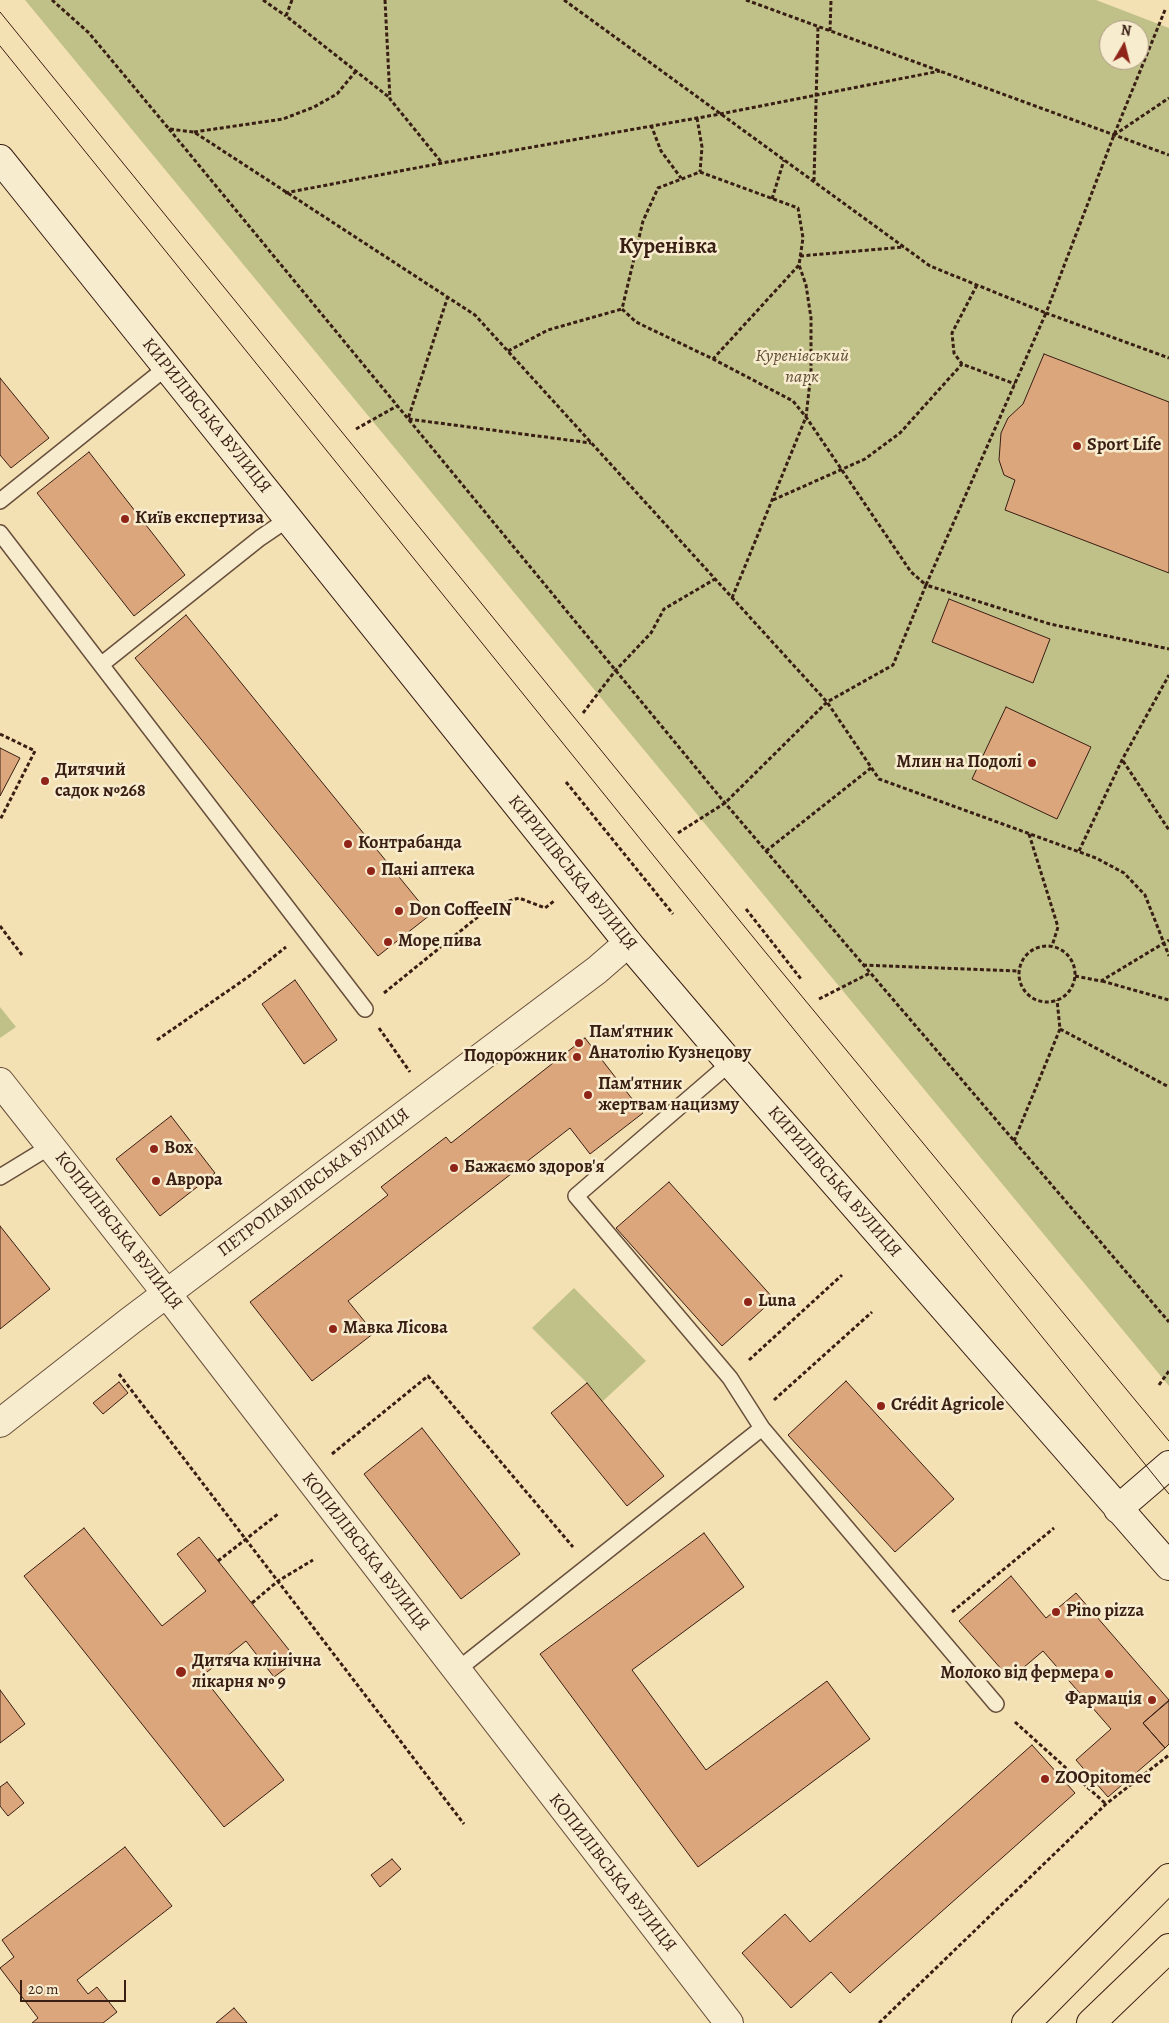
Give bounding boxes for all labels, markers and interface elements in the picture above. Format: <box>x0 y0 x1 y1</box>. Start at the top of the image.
north arrow <box>1099 20 1149 70</box>
text: N <box>1120 21 1132 41</box>
district label: Куренівка <box>619 235 717 261</box>
street label: КИРИЛІВСЬКА ВУЛИЦЯ <box>137 334 275 498</box>
park label: Куренівський парк <box>755 346 849 388</box>
place label: Sport Life <box>1087 435 1161 457</box>
marker: Sport Life <box>1071 440 1083 452</box>
place label: Київ експертиза <box>135 508 264 530</box>
marker: Київ експертиза <box>119 513 131 525</box>
place label: Млин на Подолі <box>896 752 1022 774</box>
marker: Млин на Подолі <box>1026 757 1038 769</box>
place label: Дитячий садок №268 <box>55 760 146 802</box>
marker: Дитячий садок №268 <box>39 775 51 787</box>
street label: КИРИЛІВСЬКА ВУЛИЦЯ <box>503 791 641 955</box>
place label: Контрабанда <box>358 833 462 855</box>
marker: Контрабанда <box>342 838 354 850</box>
place label: Пані аптека <box>381 860 475 882</box>
marker: Пані аптека <box>365 865 377 877</box>
place label: Don CoffeeIN <box>409 900 512 922</box>
marker: Don CoffeeIN <box>393 905 405 917</box>
place label: Море пива <box>398 931 482 953</box>
marker: Море пива <box>382 936 394 948</box>
place label: Пам'ятник Анатолію Кузнецову <box>589 1022 751 1064</box>
marker: Пам'ятник Анатолію Кузнецову <box>573 1037 585 1049</box>
place label: Подорожник <box>463 1046 567 1068</box>
marker: Подорожник <box>571 1051 583 1063</box>
place label: Пам'ятник жертвам нацизму <box>598 1074 739 1116</box>
marker: Пам'ятник жертвам нацизму <box>582 1089 594 1101</box>
street label: КИРИЛІВСЬКА ВУЛИЦЯ <box>762 1102 906 1262</box>
street label: ПЕТРОПАВЛІВСЬКА ВУЛИЦЯ <box>214 1104 414 1262</box>
place label: Box <box>164 1138 193 1160</box>
marker: Box <box>148 1143 160 1155</box>
street label: КОПИЛІВСЬКА ВУЛИЦЯ <box>49 1148 187 1314</box>
place label: Бажаємо здоров'я <box>464 1157 605 1179</box>
marker: Бажаємо здоров'я <box>448 1162 460 1174</box>
place label: Аврора <box>166 1170 223 1192</box>
marker: Аврора <box>150 1175 162 1187</box>
place label: Luna <box>758 1291 796 1313</box>
marker: Luna <box>742 1296 754 1308</box>
place label: Мавка Лісова <box>343 1318 448 1340</box>
marker: Мавка Лісова <box>327 1323 339 1335</box>
place label: Crédit Agricole <box>891 1395 1004 1417</box>
marker: Crédit Agricole <box>875 1400 887 1412</box>
street label: КОПИЛІВСЬКА ВУЛИЦЯ <box>296 1469 434 1635</box>
place label: Pino pizza <box>1066 1601 1144 1623</box>
marker: Pino pizza <box>1050 1606 1062 1618</box>
place label: Дитяча клінічна лікарня № 9 <box>192 1651 321 1694</box>
place label: Молоко від фермера <box>940 1663 1099 1685</box>
marker: Дитяча клінічна лікарня № 9 <box>174 1665 188 1679</box>
marker: Молоко від фермера <box>1103 1668 1115 1680</box>
place label: Фармація <box>1065 1689 1142 1711</box>
marker: Фармація <box>1146 1694 1158 1706</box>
place label: ZOOpitomec <box>1055 1768 1151 1790</box>
marker: ZOOpitomec <box>1039 1773 1051 1785</box>
street label: КОПИЛІВСЬКА ВУЛИЦЯ <box>543 1790 681 1956</box>
scale bar <box>22 1970 129 2002</box>
text: 20 m <box>28 1979 59 1999</box>

